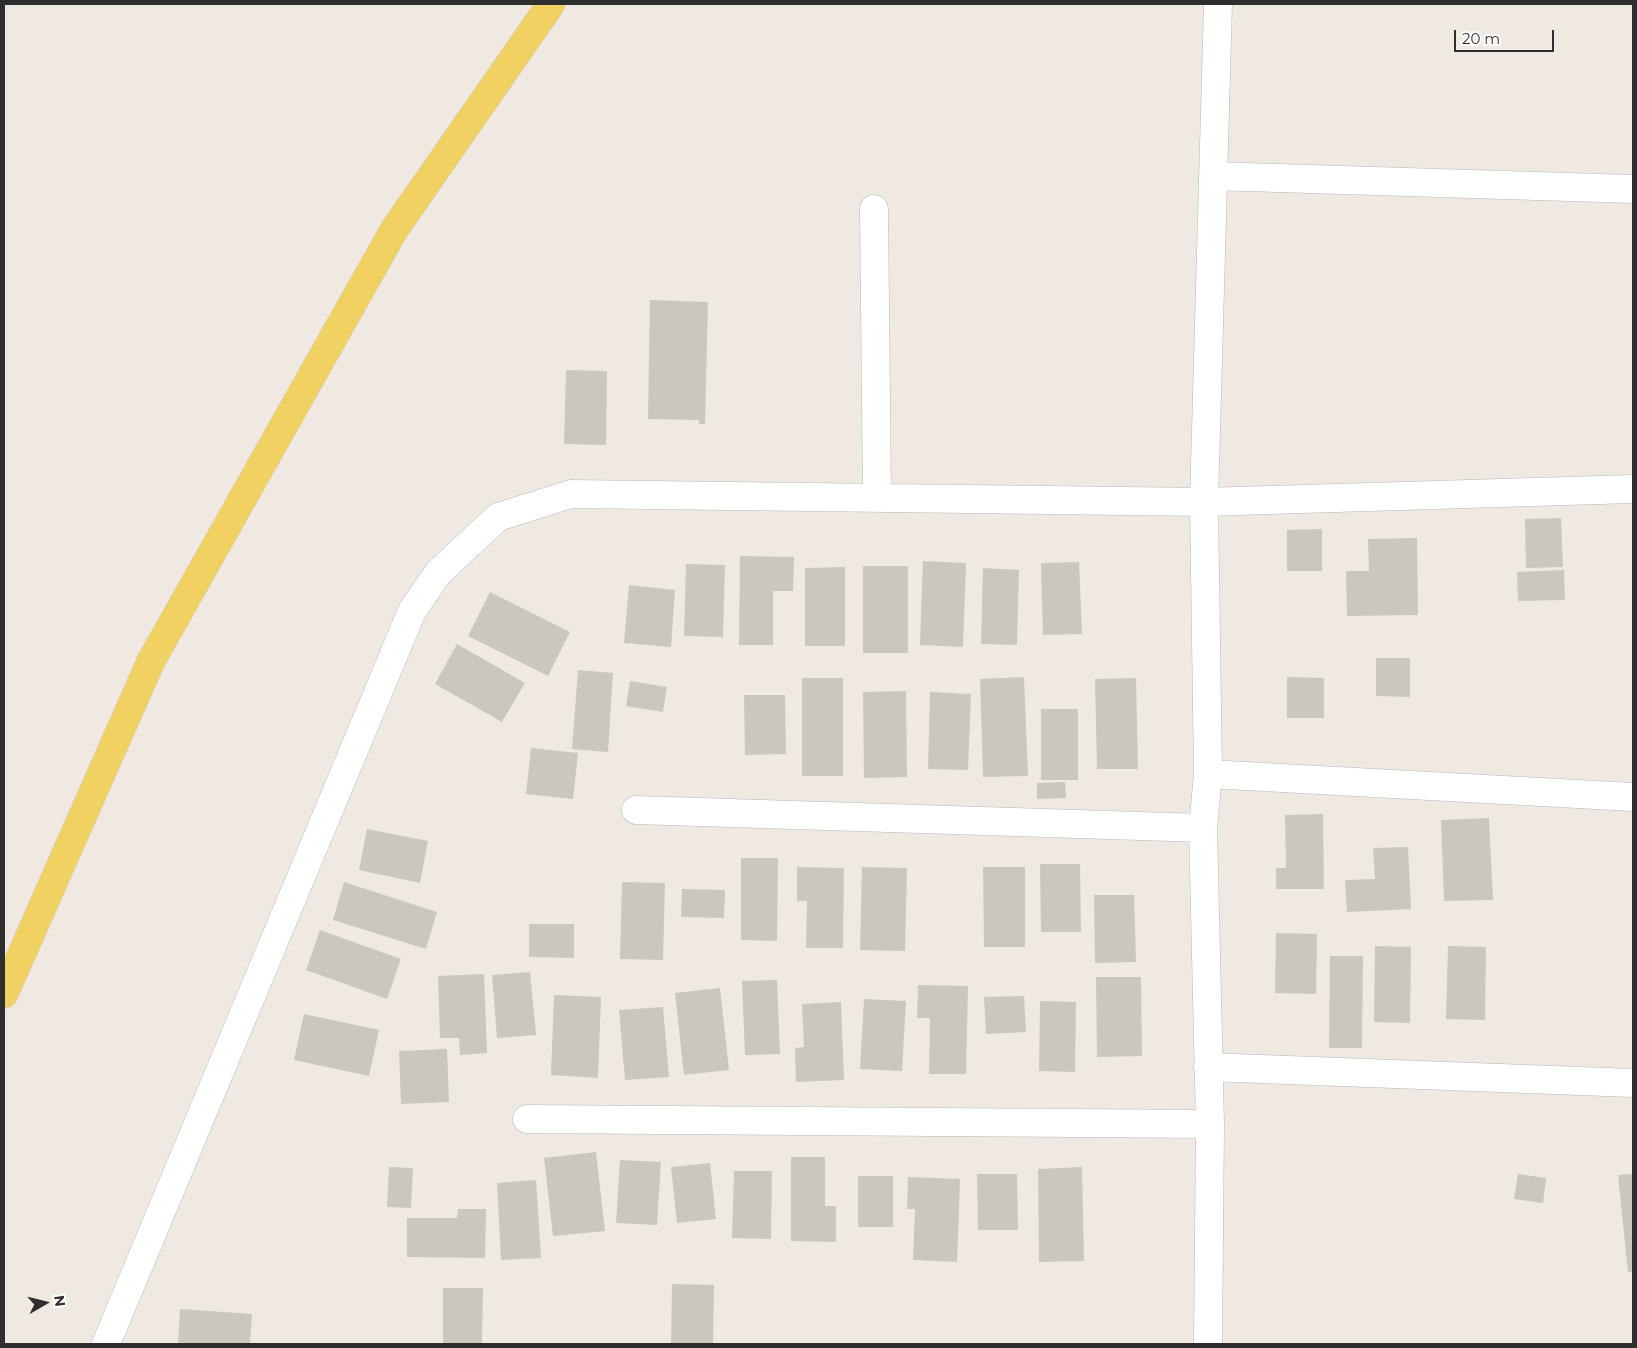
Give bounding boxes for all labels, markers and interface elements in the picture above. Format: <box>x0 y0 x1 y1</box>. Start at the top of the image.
scale bar <box>1457 20 1557 52</box>
text: 20 m <box>1462 29 1500 48</box>
north arrow <box>20 1278 70 1328</box>
text: N <box>50 1294 70 1308</box>

